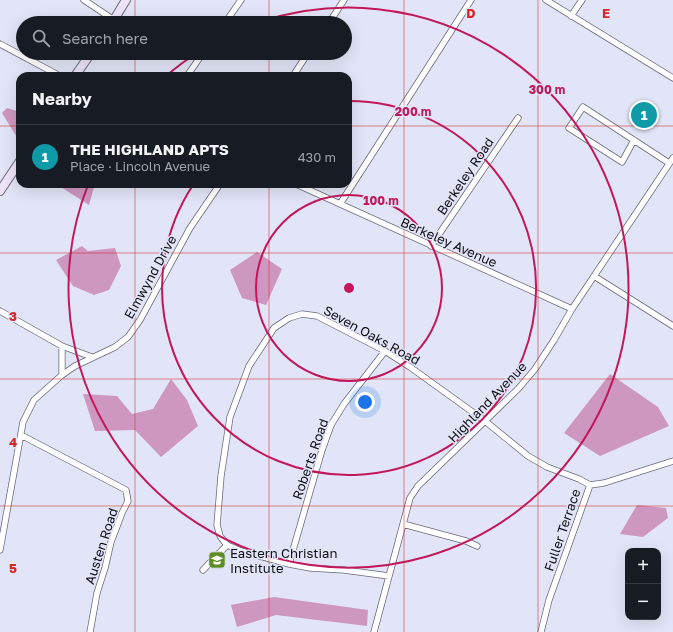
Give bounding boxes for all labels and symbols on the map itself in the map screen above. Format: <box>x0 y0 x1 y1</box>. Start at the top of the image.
text: D <box>466 5 476 21</box>
text: E <box>602 5 610 21</box>
text: 300 m <box>529 82 565 97</box>
pin: 1 <box>631 100 657 130</box>
text: 200 m <box>395 104 431 119</box>
street label: Berkeley Road <box>433 134 497 218</box>
text: 100 m <box>363 193 399 208</box>
street label: Berkeley Avenue <box>398 214 500 270</box>
street label: Elmwynd Drive <box>120 232 180 322</box>
centre of rings <box>342 281 356 295</box>
street label: Seven Oaks Road <box>321 302 423 368</box>
text: 3 <box>9 308 17 324</box>
street label: Highland Avenue <box>444 358 530 446</box>
your location <box>355 392 375 412</box>
street label: Roberts Road <box>289 416 331 502</box>
text: 4 <box>9 434 17 450</box>
street label: Fuller Terrace <box>540 487 584 573</box>
street label: Austen Road <box>81 506 121 586</box>
place label: Eastern Christian Institute <box>230 545 337 576</box>
school or university icon: Eastern Christian Institute <box>207 550 227 570</box>
text: 5 <box>9 560 17 576</box>

